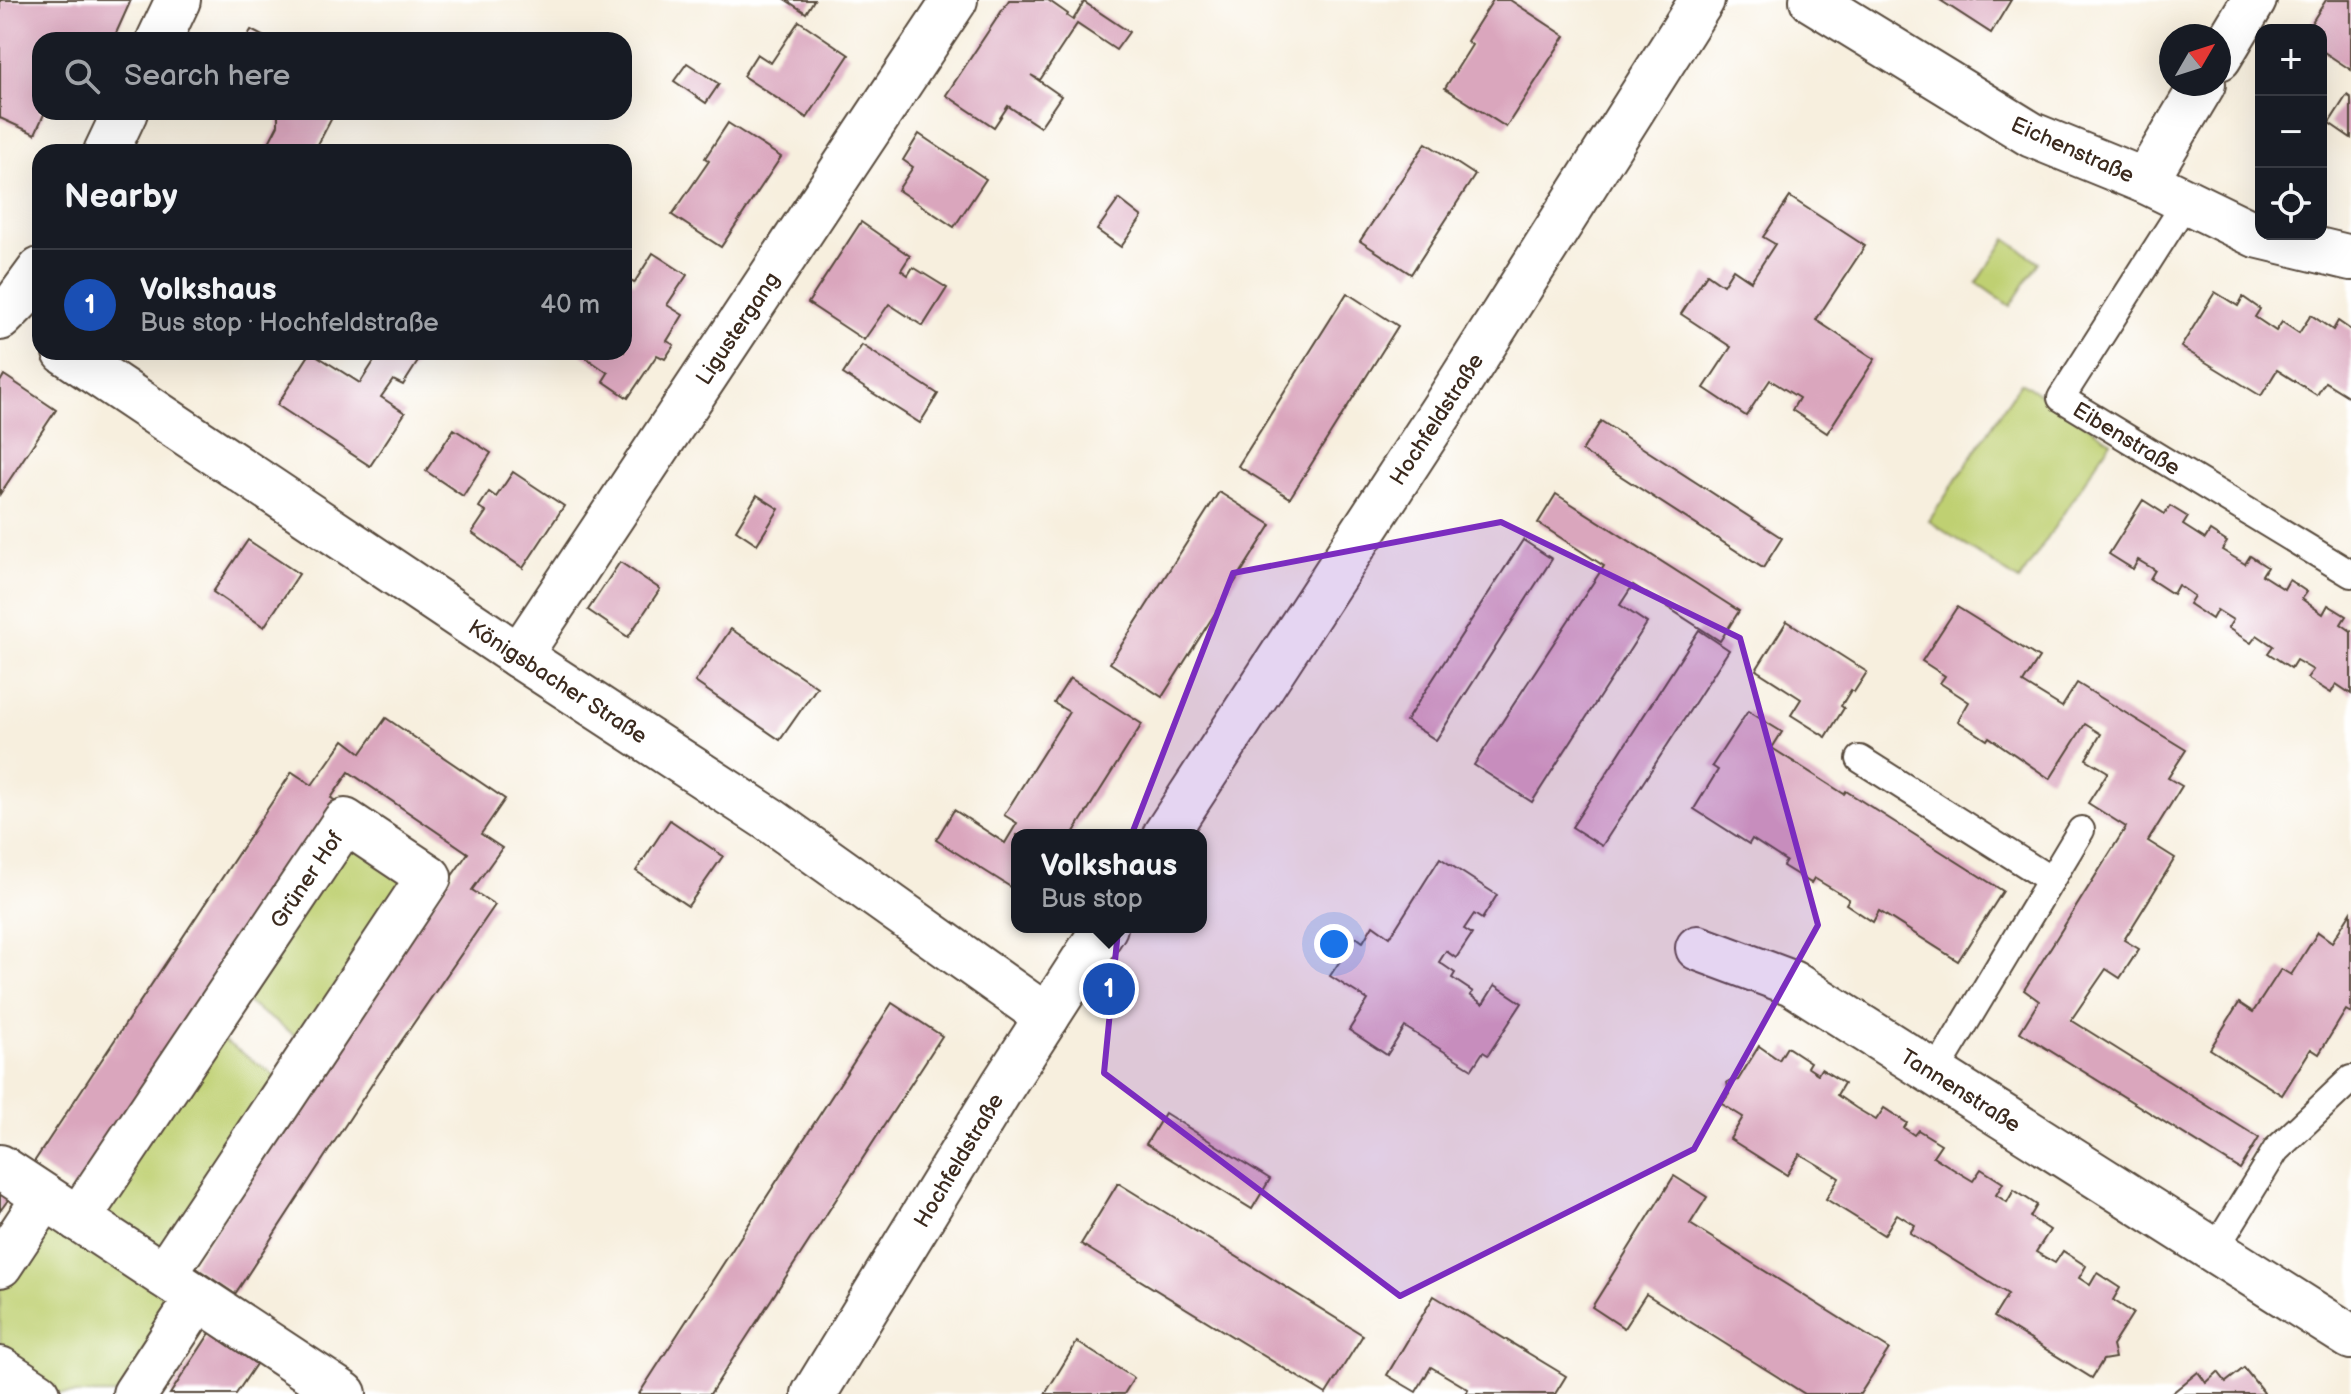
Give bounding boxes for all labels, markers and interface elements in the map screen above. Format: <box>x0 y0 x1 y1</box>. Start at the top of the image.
north arrow <box>2159 24 2231 96</box>
map controls <box>2255 24 2327 240</box>
button: + <box>2255 24 2327 96</box>
search box <box>32 32 632 120</box>
icon: search <box>60 54 104 98</box>
text: Search here <box>124 58 290 94</box>
button: − <box>2255 96 2327 168</box>
street label: Eichenstraße <box>2007 111 2138 190</box>
button: locate <box>2255 168 2327 240</box>
text: Nearby <box>64 176 178 217</box>
street label: Ligustergang <box>691 267 786 391</box>
text: Volkshaus <box>140 272 276 308</box>
text: 1 <box>85 290 95 321</box>
text: 40 m <box>540 290 600 321</box>
text: Bus stop · Hochfeldstraße <box>140 308 439 339</box>
street label: Hochfeldstraße <box>1385 349 1490 491</box>
street label: Eibenstraße <box>2068 397 2185 482</box>
street label: Königsbacher Straße <box>463 614 652 750</box>
street label: Grüner Hof <box>265 826 350 934</box>
popup <box>1011 829 1207 933</box>
text: Volkshaus <box>1041 848 1177 884</box>
text: Bus stop <box>1041 884 1143 915</box>
your location <box>1314 924 1354 964</box>
pin: 1 <box>1083 959 1135 1019</box>
street label: Tannenstraße <box>1895 1044 2025 1139</box>
street label: Hochfeldstraße <box>909 1089 1010 1233</box>

